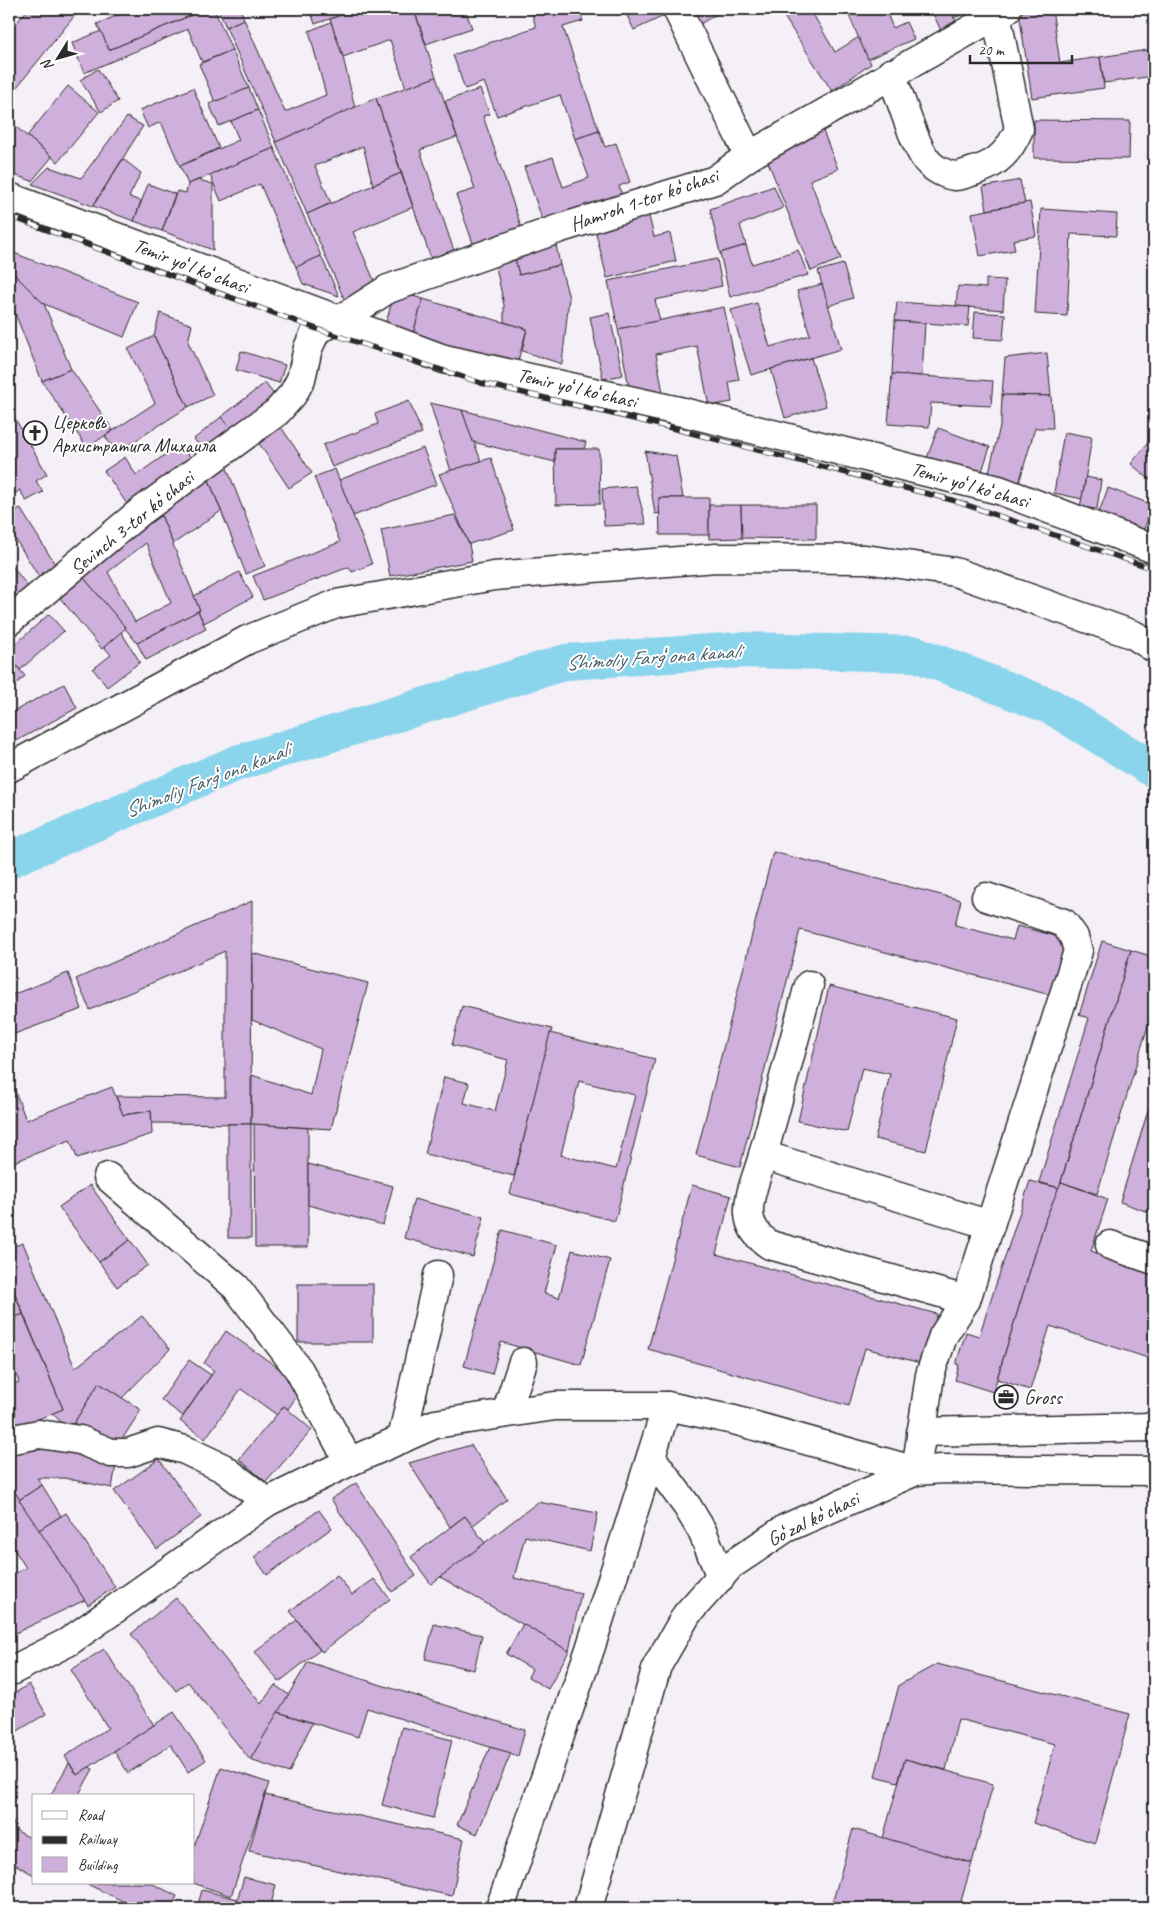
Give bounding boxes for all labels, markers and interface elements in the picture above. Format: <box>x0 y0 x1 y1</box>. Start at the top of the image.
north arrow <box>32 32 82 82</box>
scale bar <box>970 32 1073 64</box>
text: 20 m <box>978 41 1005 60</box>
text: N <box>37 55 57 74</box>
street label: Hamroh 1-tor koʻchasi <box>567 162 723 237</box>
street label: Temir yoʻl koʻchasi <box>130 233 254 300</box>
street label: Temir yoʻl koʻchasi <box>515 362 641 414</box>
place label: Церковь Архистратига Михаила <box>52 410 217 458</box>
church icon: Церковь Архистратига Михаила <box>22 420 48 446</box>
street label: Temir yoʻl koʻchasi <box>908 456 1034 514</box>
street label: Sevinch 3-tor koʻchasi <box>65 464 201 581</box>
water label: Shimoliy Fargʻona kanali <box>565 638 746 676</box>
water label: Shimoliy Fargʻona kanali <box>121 735 298 823</box>
office icon: Gross <box>993 1384 1019 1410</box>
place label: Gross <box>1024 1385 1064 1410</box>
street label: Goʻzal koʻchasi <box>763 1485 865 1552</box>
legend <box>32 1794 195 1884</box>
text: Road <box>78 1806 105 1825</box>
text: Railway <box>78 1830 119 1849</box>
text: Building <box>78 1856 118 1875</box>

